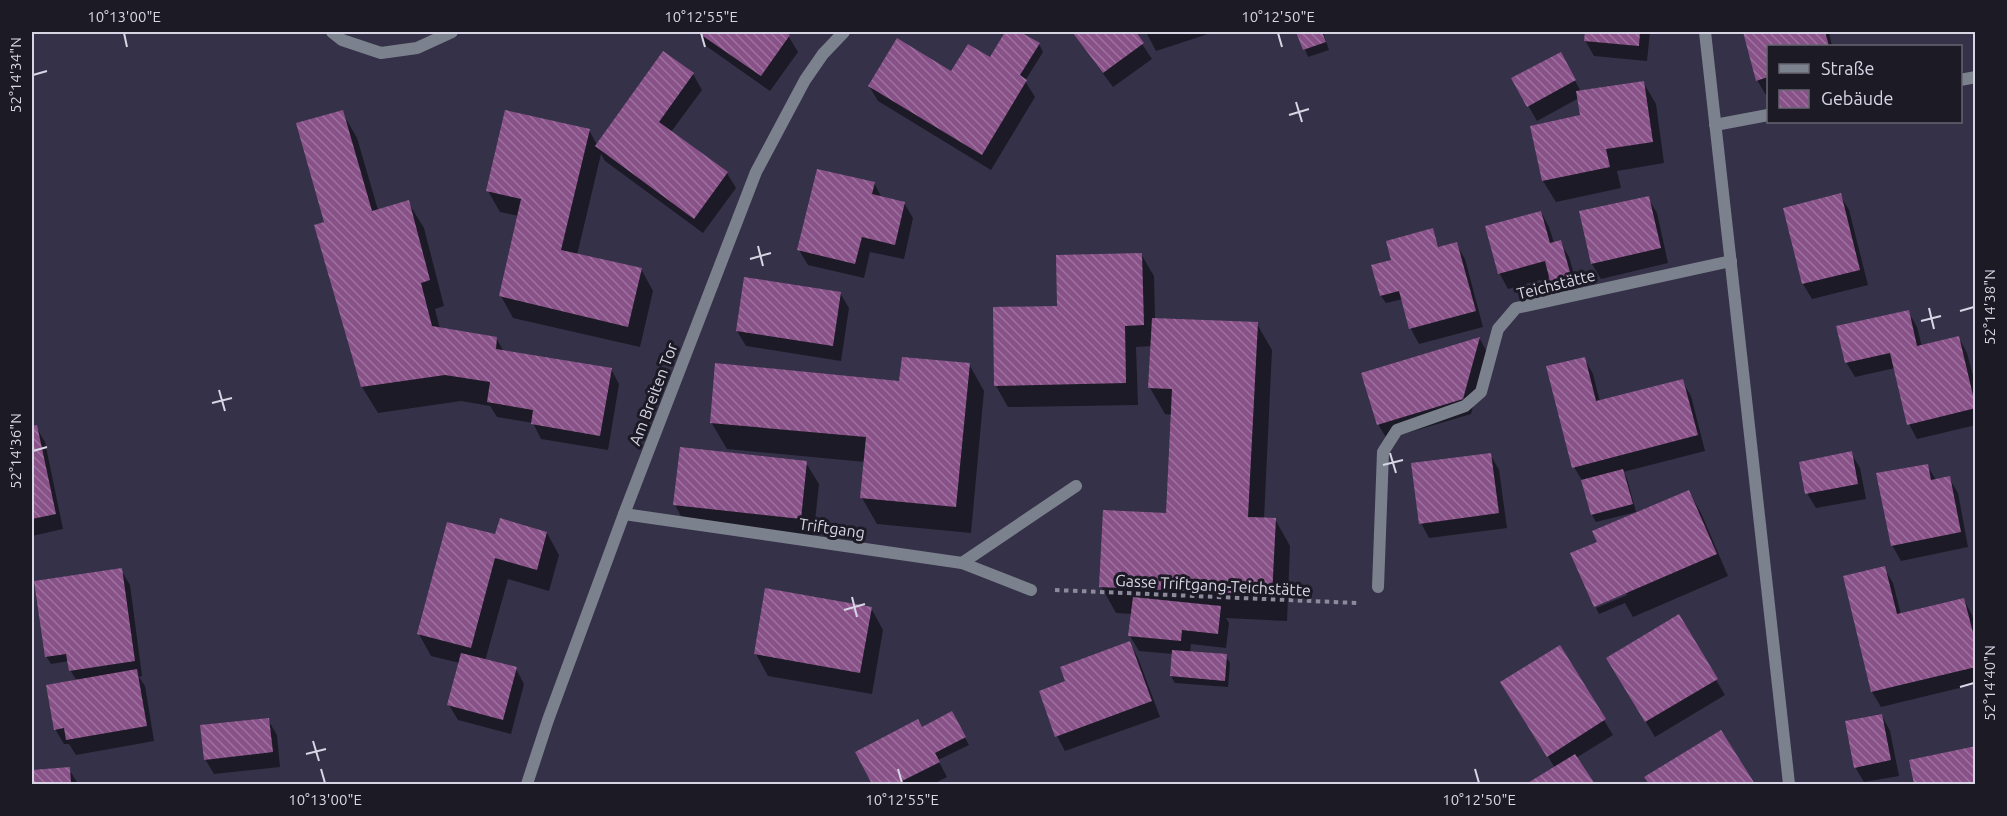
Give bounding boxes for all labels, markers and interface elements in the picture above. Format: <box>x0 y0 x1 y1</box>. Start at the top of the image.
text: 10°13'00"E <box>87 8 161 25</box>
text: 10°12'55"E <box>664 8 738 25</box>
text: 10°12'50"E <box>1241 8 1315 25</box>
text: 52°14'34"N <box>7 37 24 113</box>
legend <box>1767 45 1962 123</box>
text: Straße <box>1821 58 1874 78</box>
text: Gebäude <box>1821 88 1893 108</box>
street label: Teichstätte <box>1515 266 1597 302</box>
text: 52°14'38"N <box>1981 269 1998 345</box>
street label: Am Breiten Tor <box>625 340 681 448</box>
text: 52°14'36"N <box>7 413 24 489</box>
street label: Triftgang <box>798 514 866 542</box>
street label: Gasse Triftgang-Teichstätte <box>1115 571 1311 599</box>
text: 52°14'40"N <box>1981 645 1998 721</box>
text: 10°13'00"E <box>288 791 362 808</box>
text: 10°12'55"E <box>865 791 939 808</box>
text: 10°12'50"E <box>1442 791 1516 808</box>

